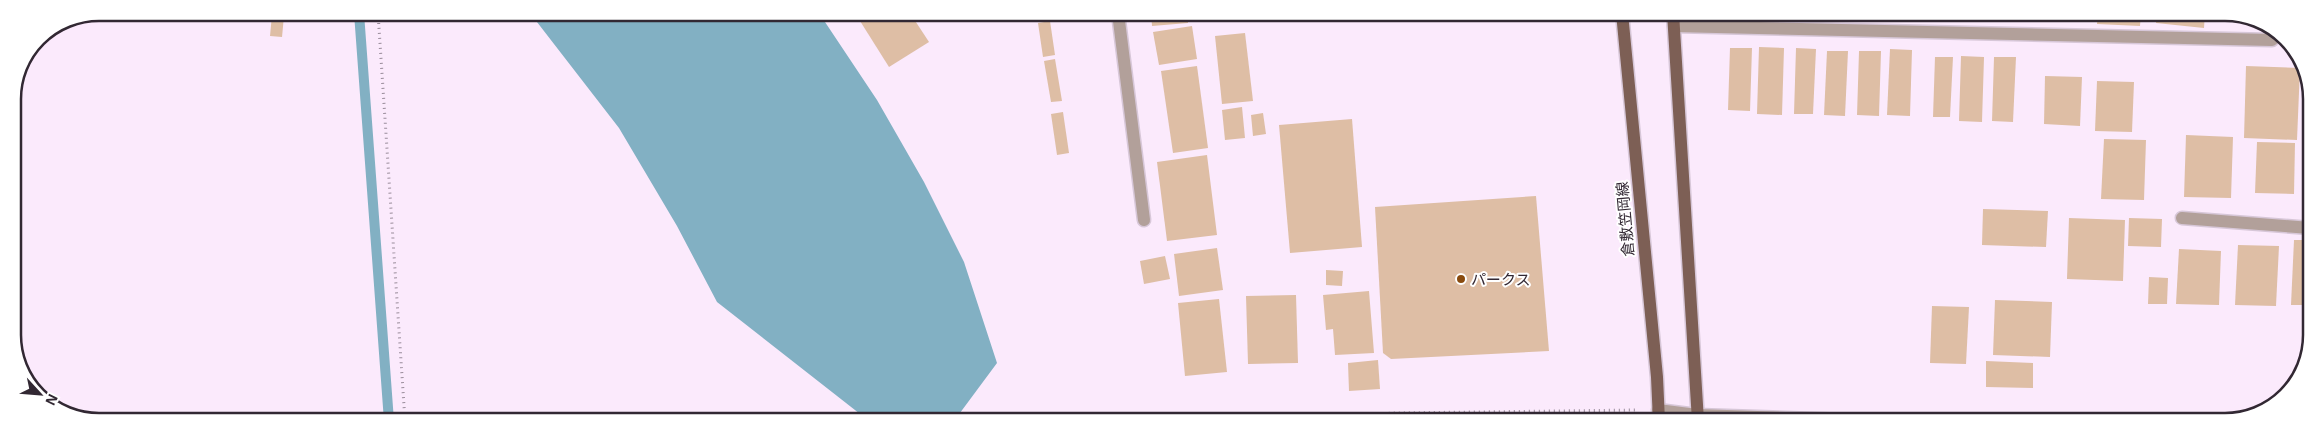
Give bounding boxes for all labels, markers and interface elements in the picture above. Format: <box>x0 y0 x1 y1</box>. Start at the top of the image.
street label: 倉敷笠岡線 <box>1613 181 1637 257</box>
place label: パークス <box>1471 271 1531 288</box>
marker: パークス <box>1455 273 1467 285</box>
north arrow <box>15 369 65 419</box>
text: N <box>42 392 61 408</box>

